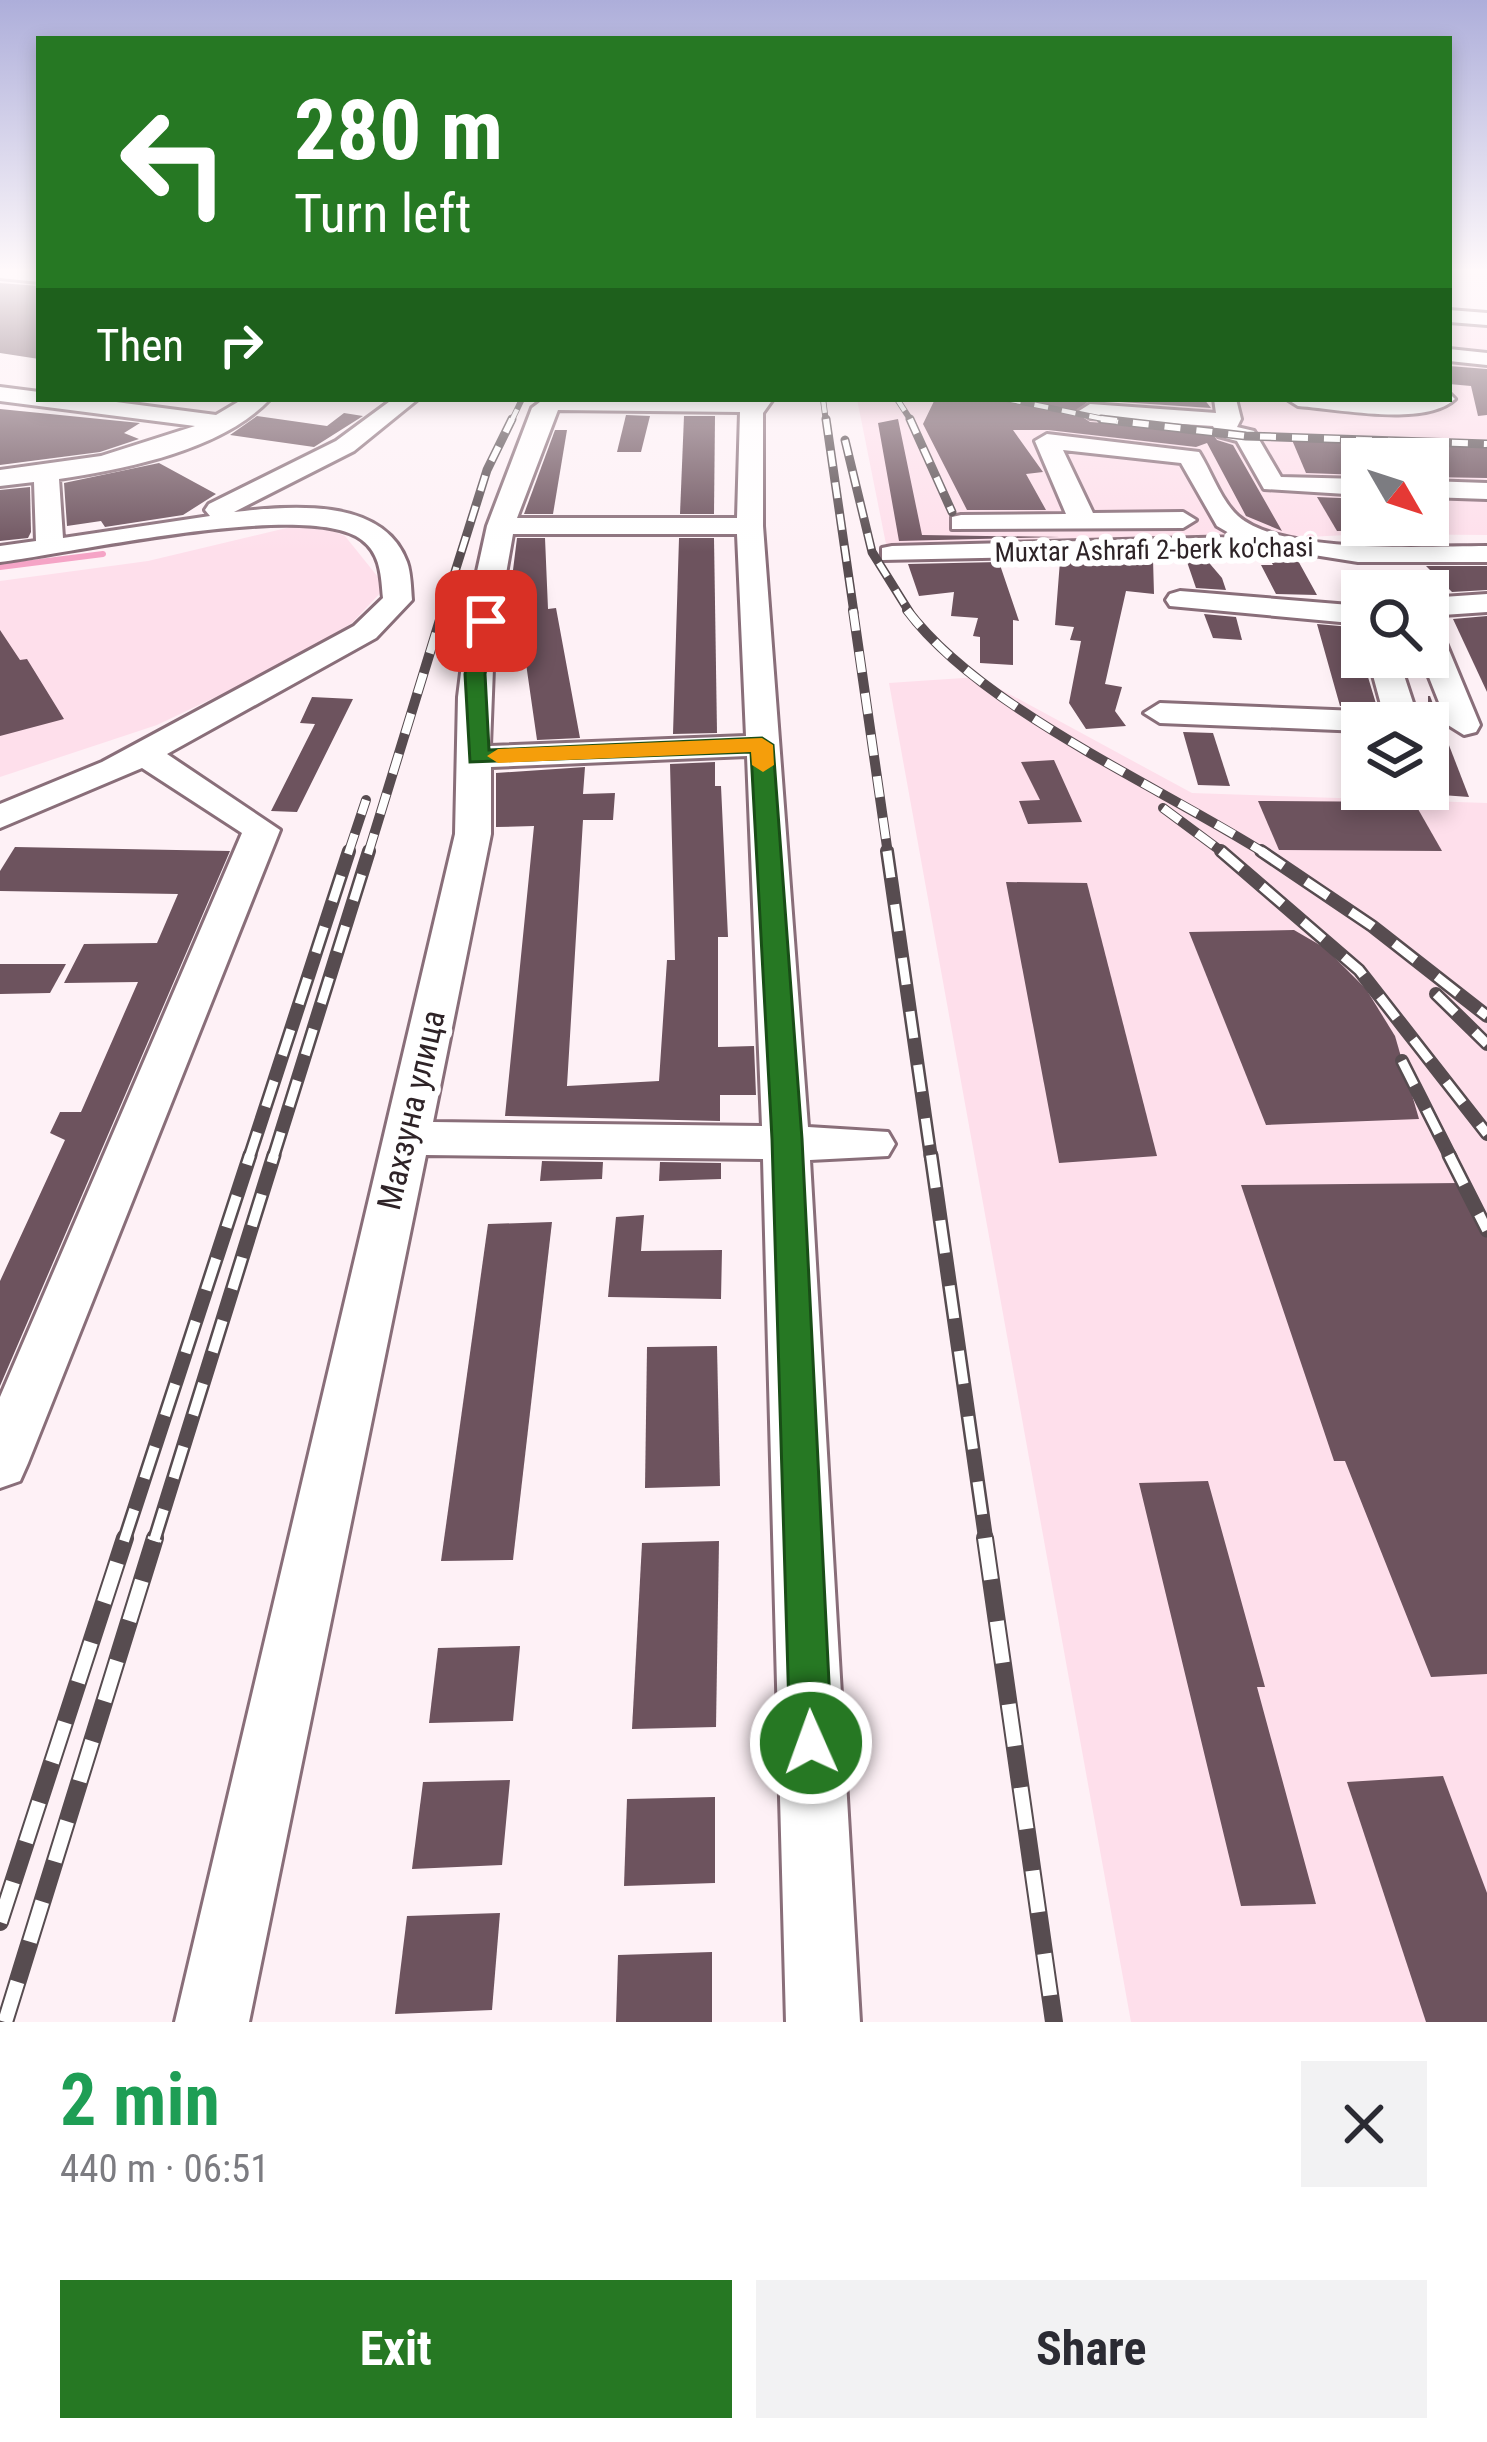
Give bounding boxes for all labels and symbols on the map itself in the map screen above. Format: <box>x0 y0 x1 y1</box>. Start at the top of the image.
north arrow <box>1341 438 1449 546</box>
street label: Muxtar Ashrafi 2-berk ko'chasi <box>994 531 1314 569</box>
pin <box>435 570 537 672</box>
street label: Махзуна улица <box>369 1006 453 1214</box>
position arrow <box>748 1680 874 1806</box>

